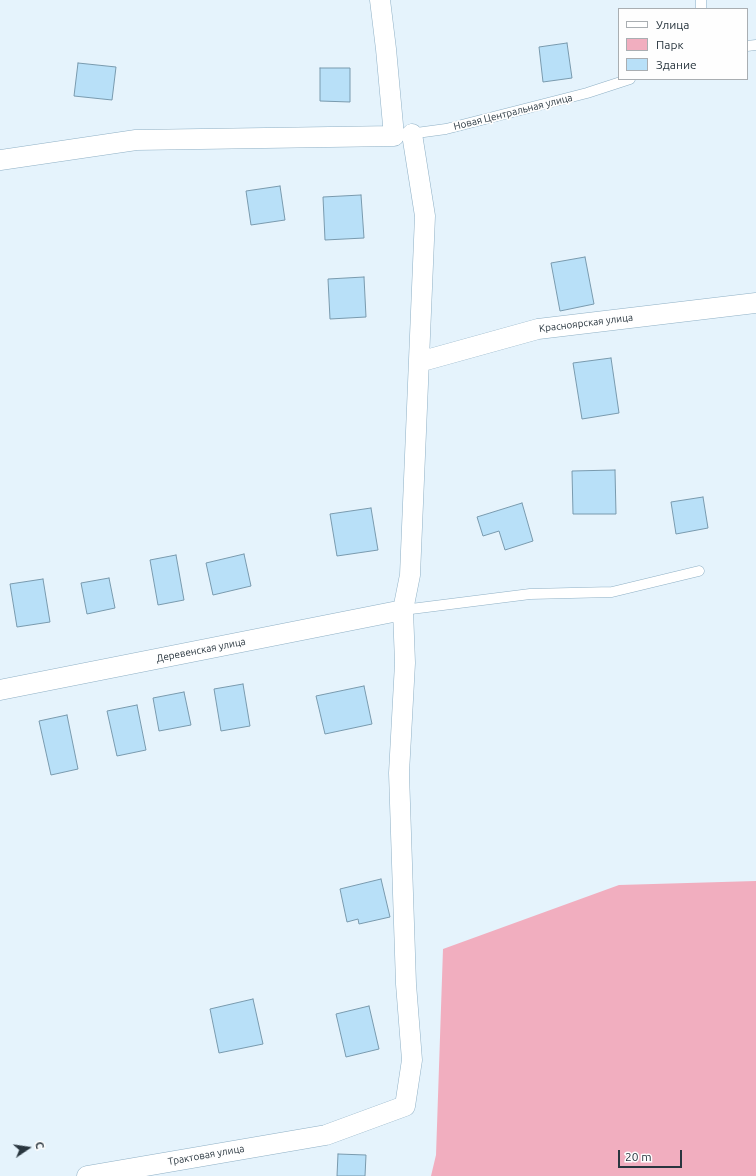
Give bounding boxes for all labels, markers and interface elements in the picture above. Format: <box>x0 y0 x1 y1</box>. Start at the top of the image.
legend <box>618 8 748 80</box>
text: Улица <box>656 18 689 31</box>
text: Парк <box>656 38 684 51</box>
text: Здание <box>656 58 697 71</box>
street label: Новая Центральная улица <box>452 91 574 133</box>
street label: Красноярская улица <box>538 311 634 335</box>
street label: Деревенская улица <box>155 635 247 665</box>
north arrow <box>8 1128 48 1168</box>
text: С <box>33 1141 46 1150</box>
street label: Трактовая улица <box>167 1142 245 1168</box>
scale bar <box>620 1142 684 1168</box>
text: 20 m <box>625 1150 652 1163</box>

